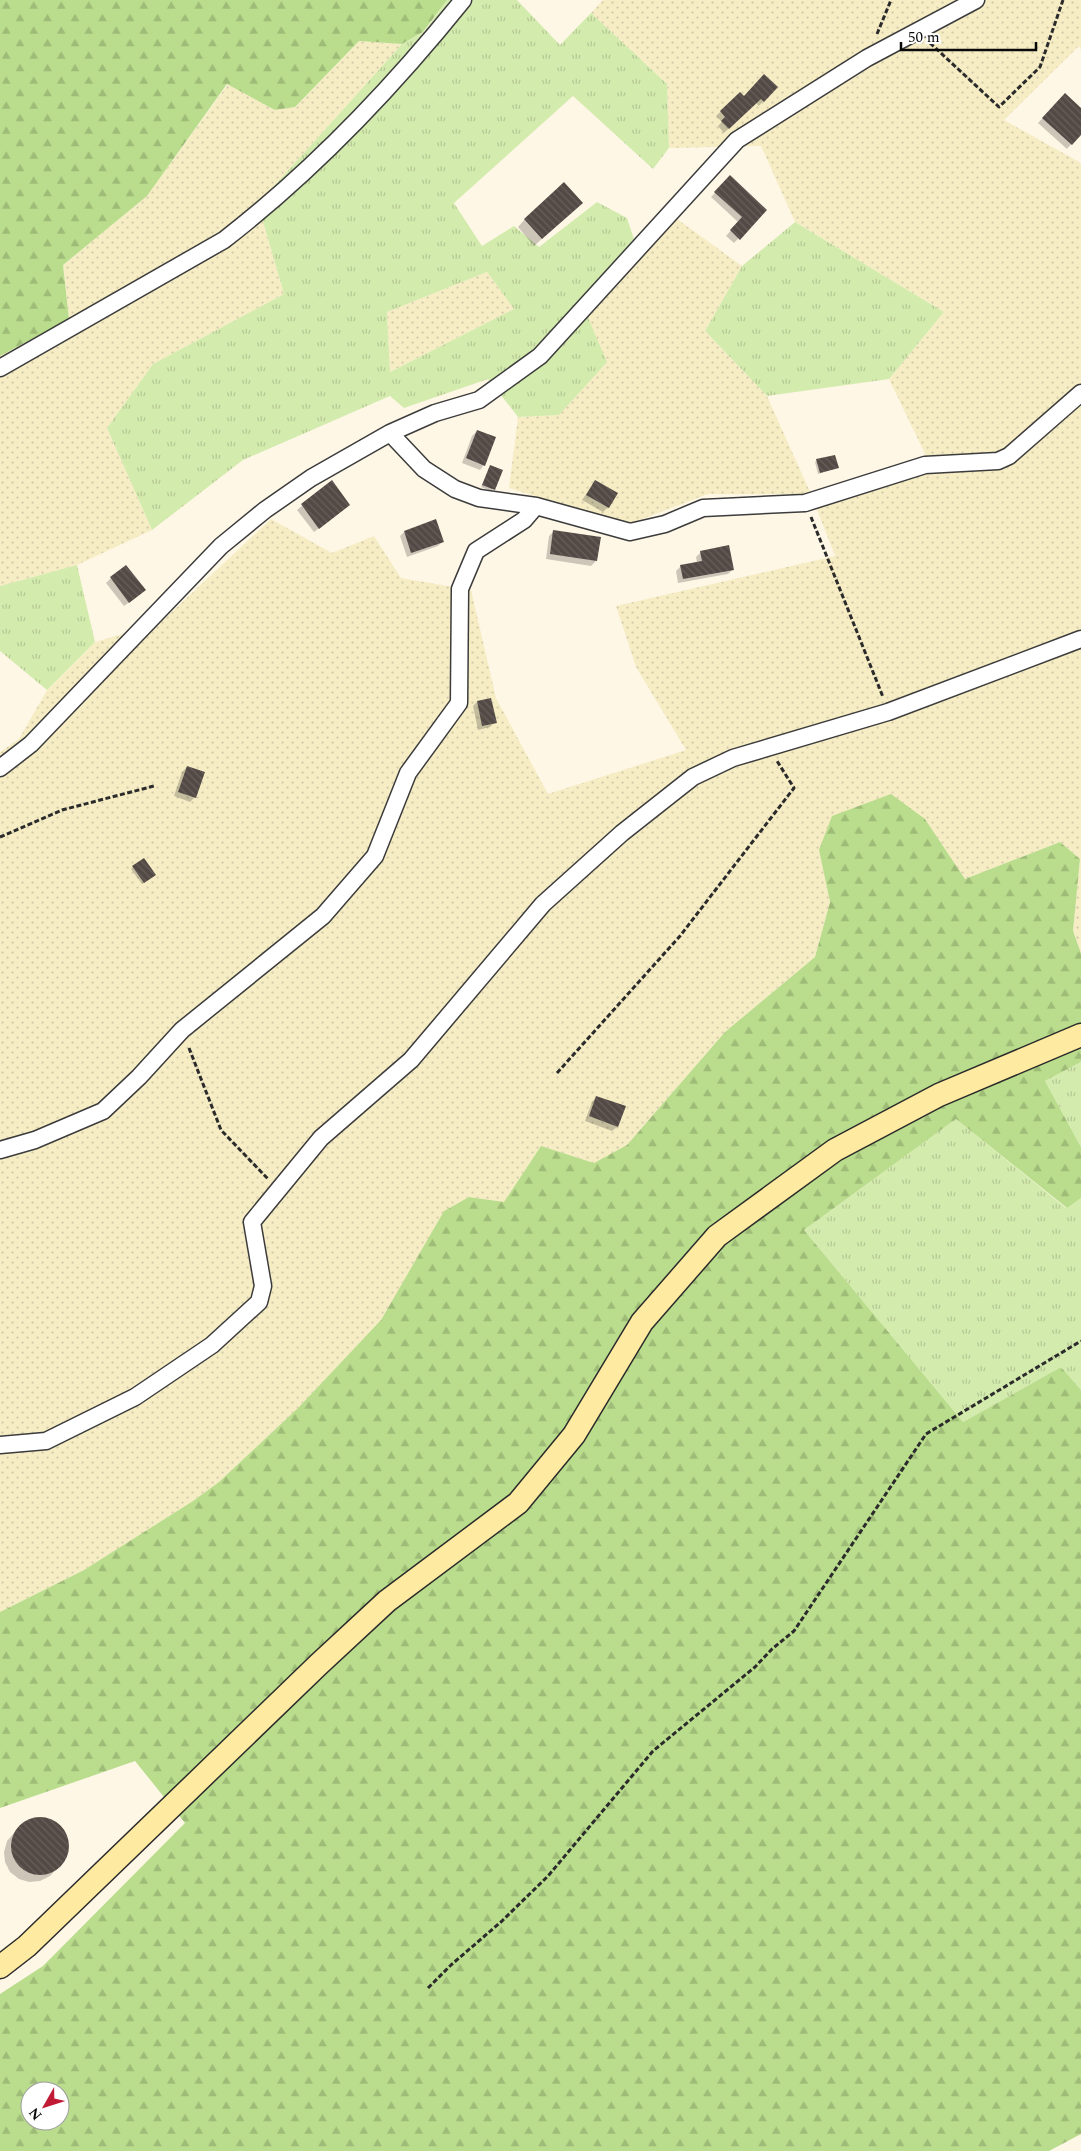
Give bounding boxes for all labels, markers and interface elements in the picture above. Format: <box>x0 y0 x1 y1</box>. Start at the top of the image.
scale bar <box>901 20 1036 52</box>
text: 50 m <box>908 26 940 49</box>
north arrow <box>20 2081 70 2131</box>
text: N <box>24 2103 47 2125</box>

